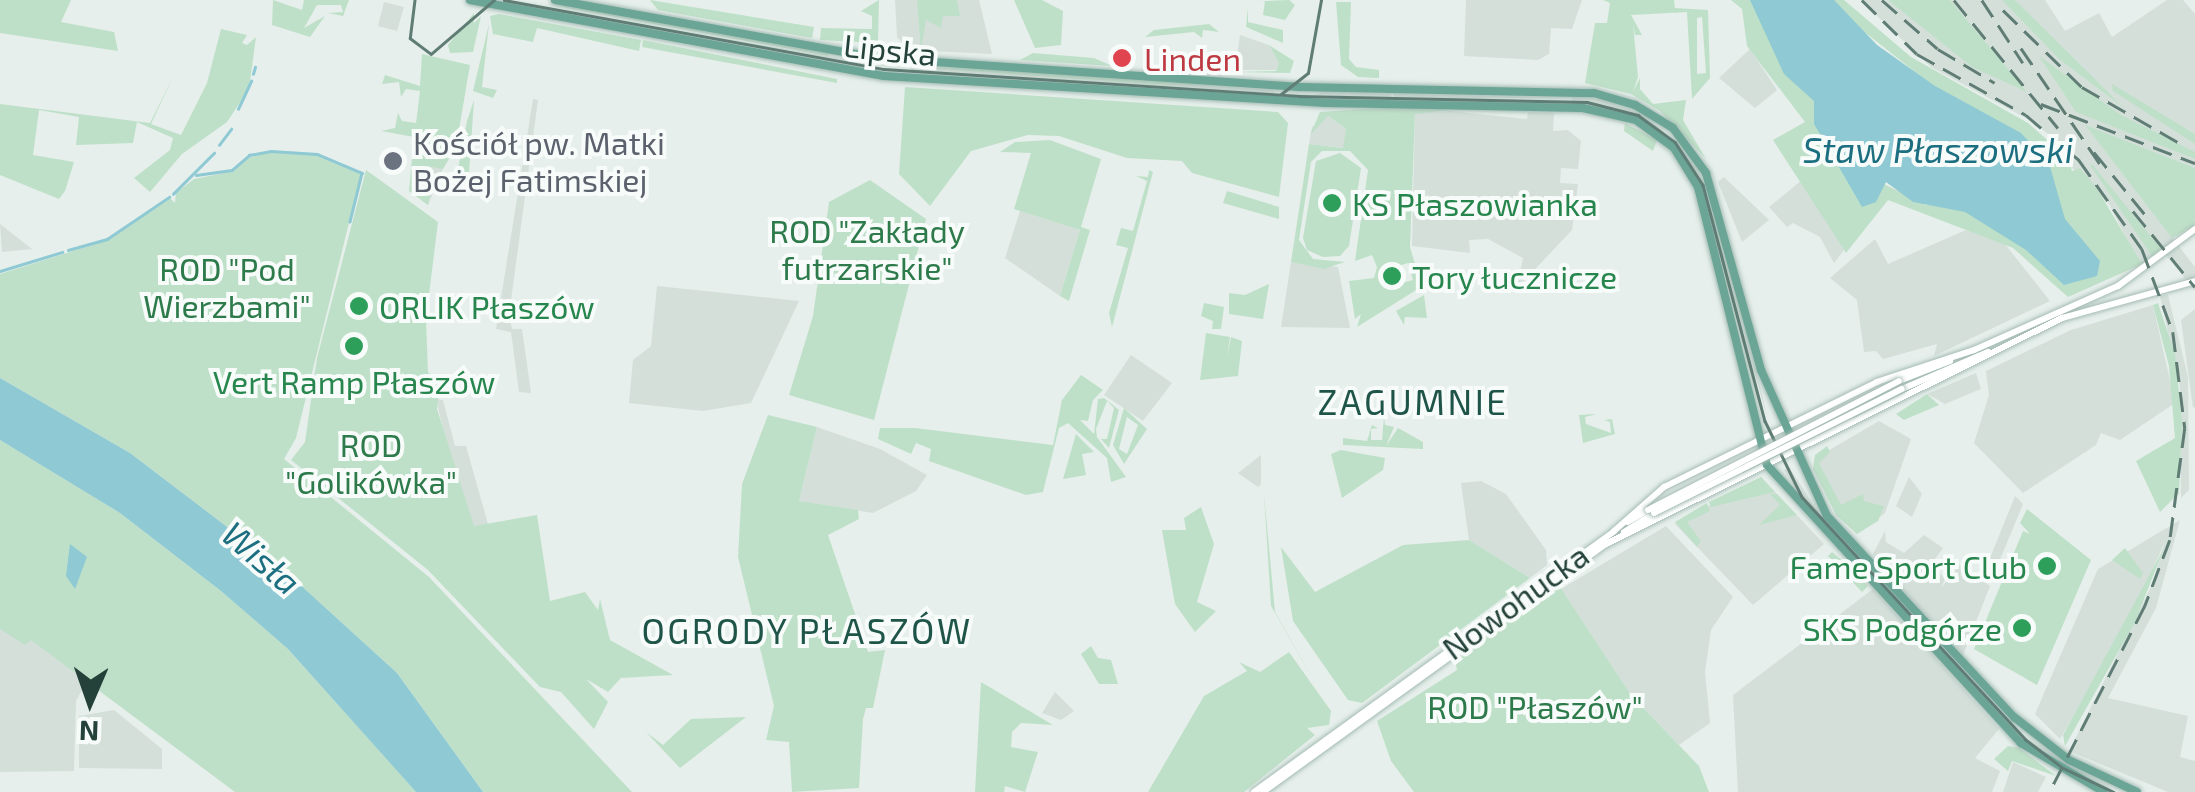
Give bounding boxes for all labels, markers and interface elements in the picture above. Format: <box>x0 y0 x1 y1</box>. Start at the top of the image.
street label: Lipska <box>842 25 938 73</box>
place label: Linden <box>1144 39 1241 77</box>
marker: Linden <box>1109 45 1135 71</box>
place label: Kościół pw. Matki Bożej Fatimskiej <box>413 124 666 199</box>
water label: Staw Płaszowski <box>1803 128 2073 170</box>
marker: Kościół pw. Matki Bożej Fatimskiej <box>382 150 404 172</box>
place label: KS Płaszowianka <box>1352 184 1598 222</box>
marker: KS Płaszowianka <box>1321 192 1343 214</box>
park label: ROD "Zakłady futrzarskie" <box>769 212 965 287</box>
park label: ROD "Pod Wierzbami" <box>143 250 311 325</box>
place label: Tory łucznicze <box>1412 257 1618 295</box>
marker: Tory łucznicze <box>1381 265 1403 287</box>
place label: ORLIK Płaszów <box>379 287 595 325</box>
marker: ORLIK Płaszów <box>348 295 370 317</box>
marker: Vert Ramp Płaszów <box>343 335 365 357</box>
place label: Vert Ramp Płaszów <box>213 362 495 400</box>
district label: ZAGUMNIE <box>1318 380 1508 422</box>
park label: ROD "Golikówka" <box>285 426 457 501</box>
water label: Wisła <box>214 512 310 602</box>
street label: Nowohucka <box>1434 535 1596 667</box>
place label: Fame Sport Club <box>1789 547 2027 585</box>
marker: Fame Sport Club <box>2036 555 2058 577</box>
district label: OGRODY PŁASZÓW <box>641 609 973 651</box>
place label: SKS Podgórze <box>1803 609 2002 647</box>
marker: SKS Podgórze <box>2011 617 2033 639</box>
north arrow <box>40 652 140 752</box>
park label: ROD "Płaszów" <box>1427 687 1643 725</box>
text: N <box>78 715 100 749</box>

